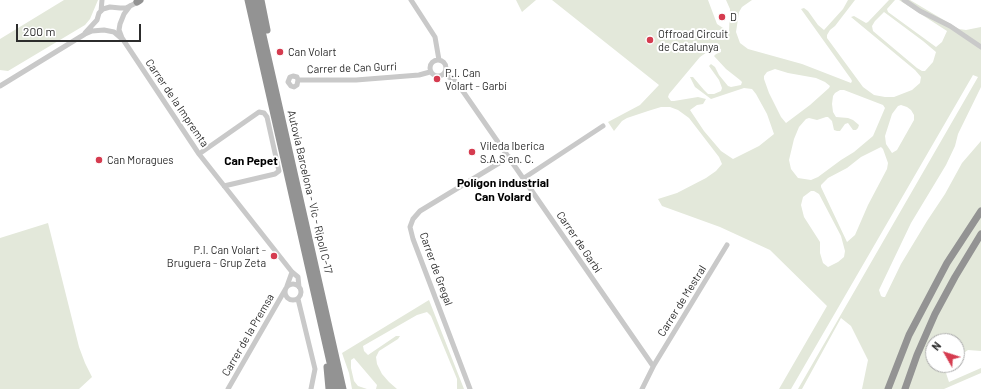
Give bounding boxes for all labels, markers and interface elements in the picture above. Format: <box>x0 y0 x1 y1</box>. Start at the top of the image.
place label: D <box>730 10 737 24</box>
marker: D <box>717 12 727 22</box>
scale bar <box>18 16 143 42</box>
text: 200 m <box>23 24 55 38</box>
place label: Offroad Circuit de Catalunya <box>658 27 728 53</box>
marker: Offroad Circuit de Catalunya <box>645 35 655 45</box>
place label: Can Volart <box>288 45 337 59</box>
marker: Can Volart <box>275 47 285 57</box>
street label: Carrer de la Impremta <box>143 57 211 149</box>
street label: Carrer de Can Gurri <box>307 60 397 76</box>
place label: P.I. Can Volart - Garbí <box>445 66 507 92</box>
marker: P.I. Can Volart - Garbí <box>432 74 442 84</box>
street label: Autovia Barcelona - Vic - Ripoll C-17 <box>285 109 335 275</box>
place label: Vileda Iberica S.A.S en. C. <box>480 139 544 165</box>
marker: Vileda Iberica S.A.S en. C. <box>467 147 477 157</box>
place label: Can Moragues <box>107 153 174 167</box>
district label: Can Pepet <box>224 154 278 168</box>
marker: Can Moragues <box>94 155 104 165</box>
district label: Polígon industrial Can Volard <box>457 176 549 204</box>
street label: Carrer de Garbí <box>554 209 604 275</box>
street label: Carrer de Gregal <box>417 231 455 307</box>
place label: P.I. Can Volart - Bruguera - Grup Zeta <box>167 243 266 269</box>
marker: P.I. Can Volart - Bruguera - Grup Zeta <box>269 251 279 261</box>
street label: Carrer de Mestral <box>655 263 709 339</box>
street label: Carrer de la Premsa <box>219 291 277 379</box>
north arrow <box>925 333 965 373</box>
text: N <box>929 339 943 353</box>

